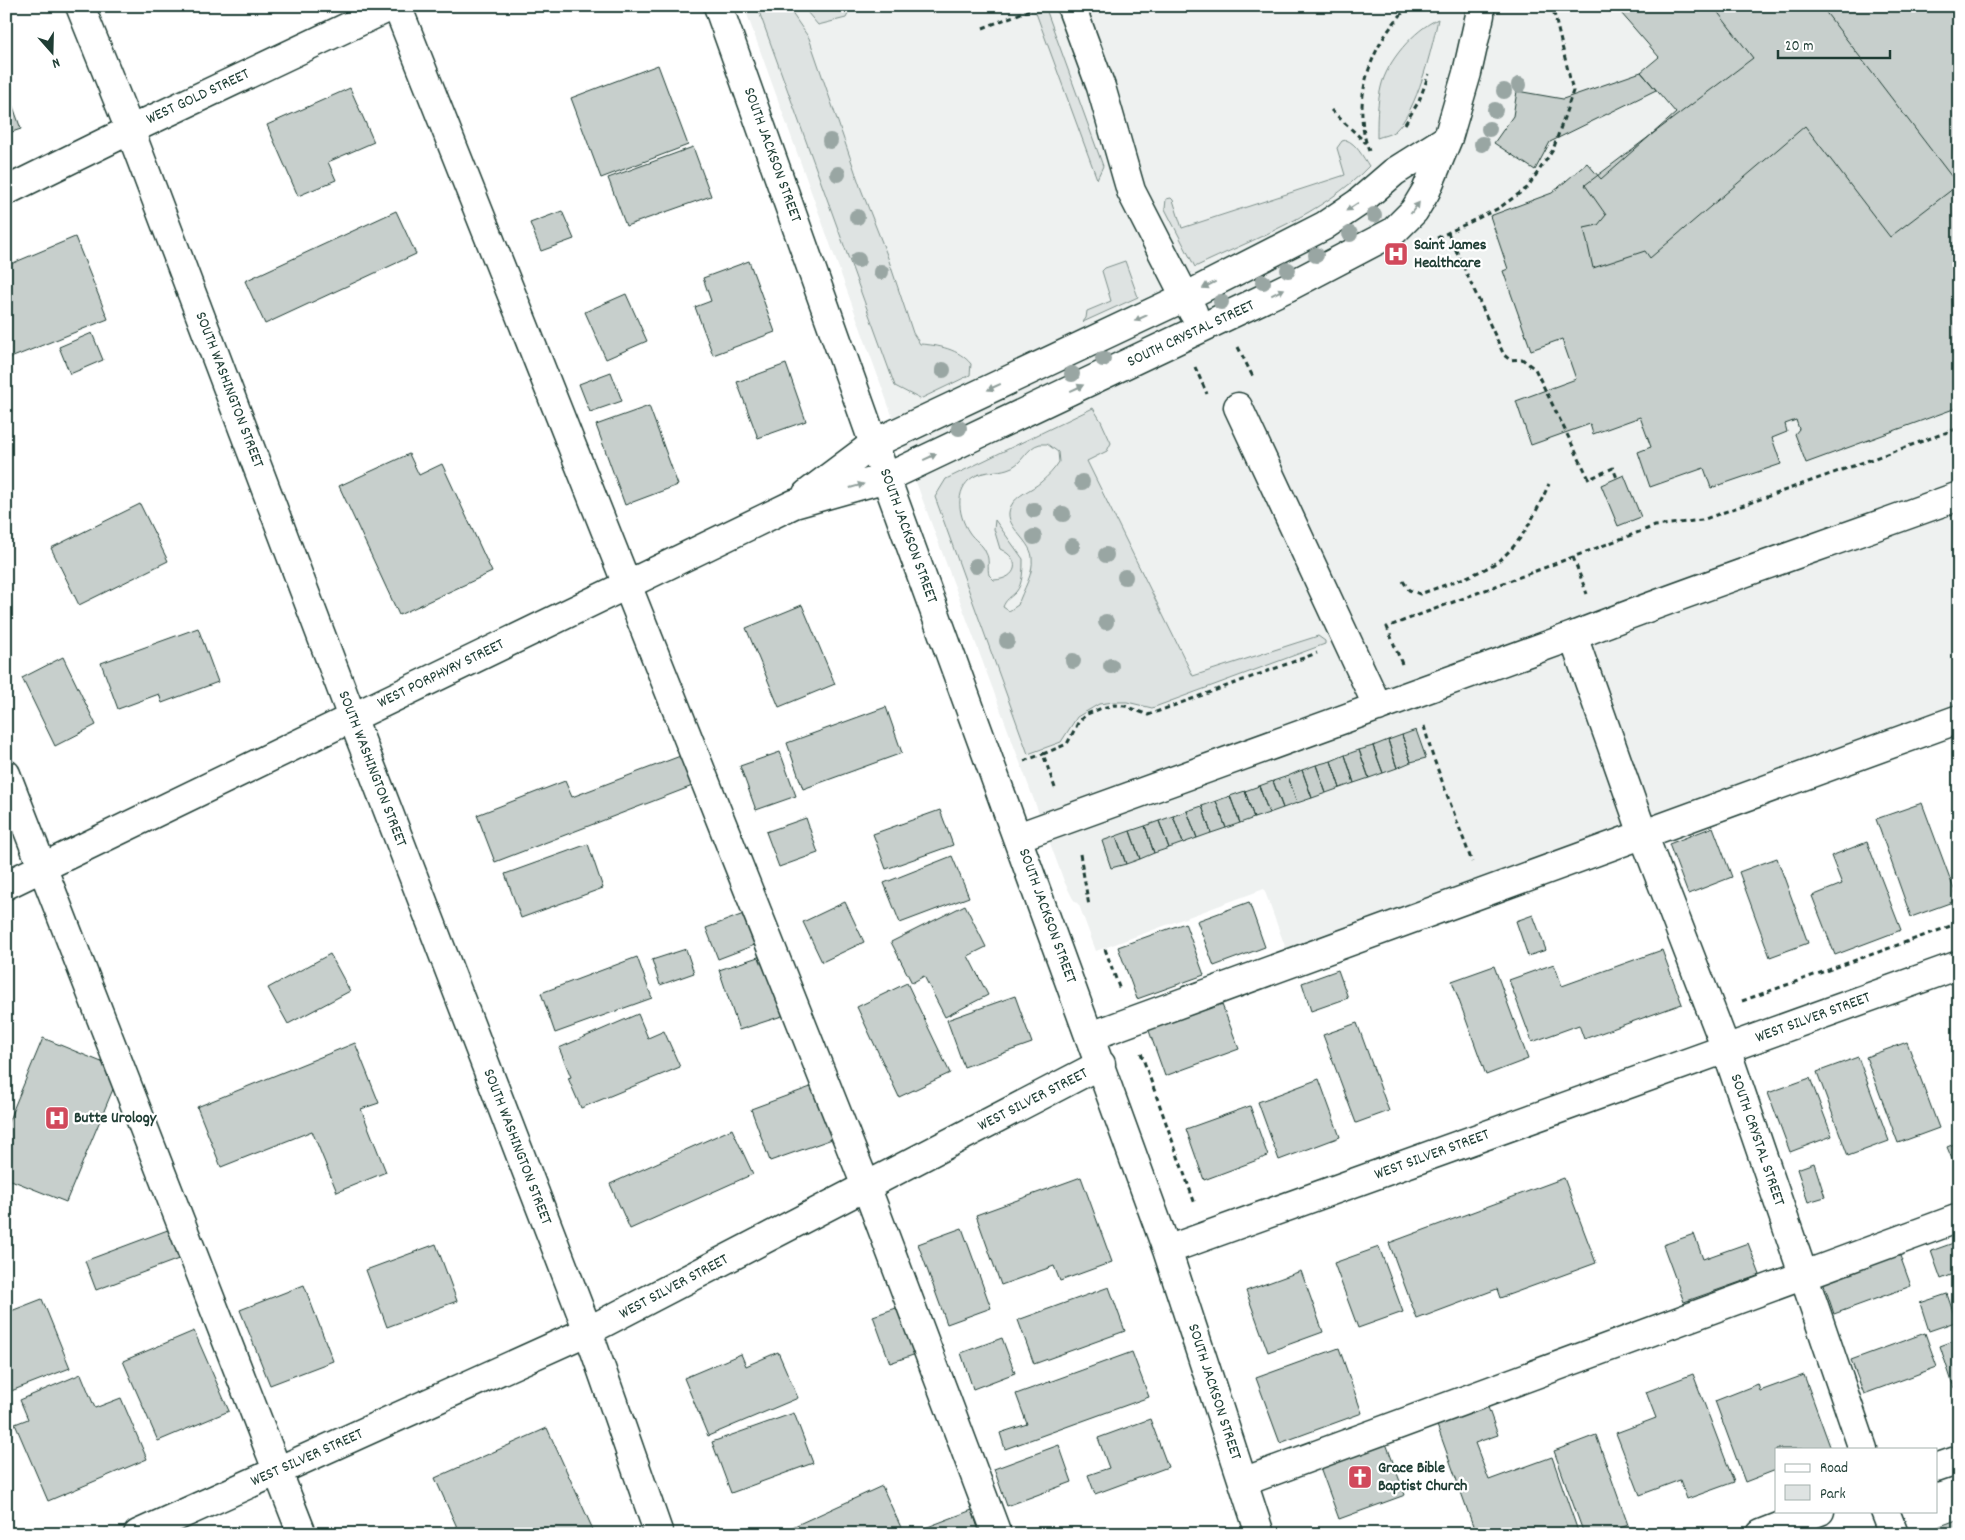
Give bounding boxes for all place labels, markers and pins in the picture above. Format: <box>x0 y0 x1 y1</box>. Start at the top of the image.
place label: Saint James Healthcare <box>1414 234 1487 275</box>
hospital icon: Saint James Healthcare <box>1383 241 1409 267</box>
hospital icon: Butte Urology <box>44 1105 70 1131</box>
place label: Butte Urology <box>74 1107 158 1130</box>
place label: Grace Bible Baptist Church <box>1378 1457 1467 1498</box>
church icon: Grace Bible Baptist Church <box>1347 1464 1373 1490</box>

